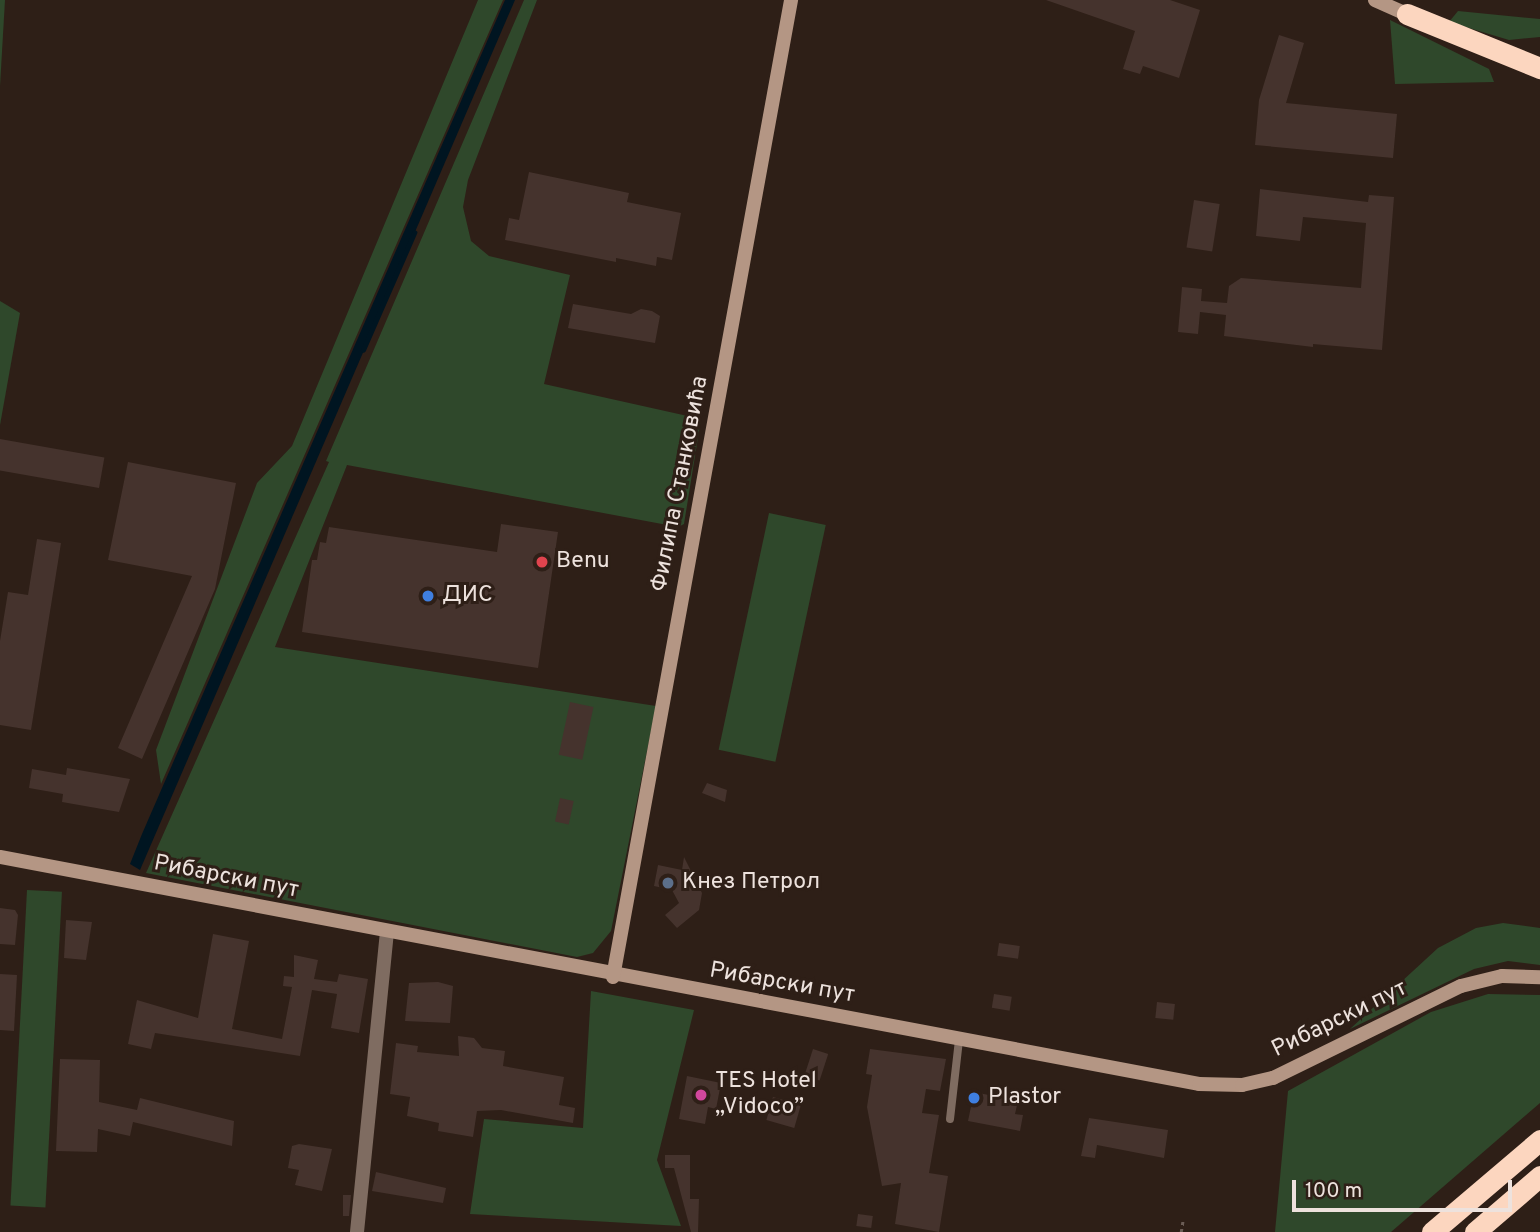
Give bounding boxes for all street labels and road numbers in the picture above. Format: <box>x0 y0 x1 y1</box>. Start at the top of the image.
street label: Филипа Станковића <box>647 374 715 594</box>
street label: Рибарски пут <box>151 850 301 906</box>
street label: Рибарски пут <box>707 958 857 1010</box>
street label: Рибарски пут <box>1268 975 1412 1065</box>

